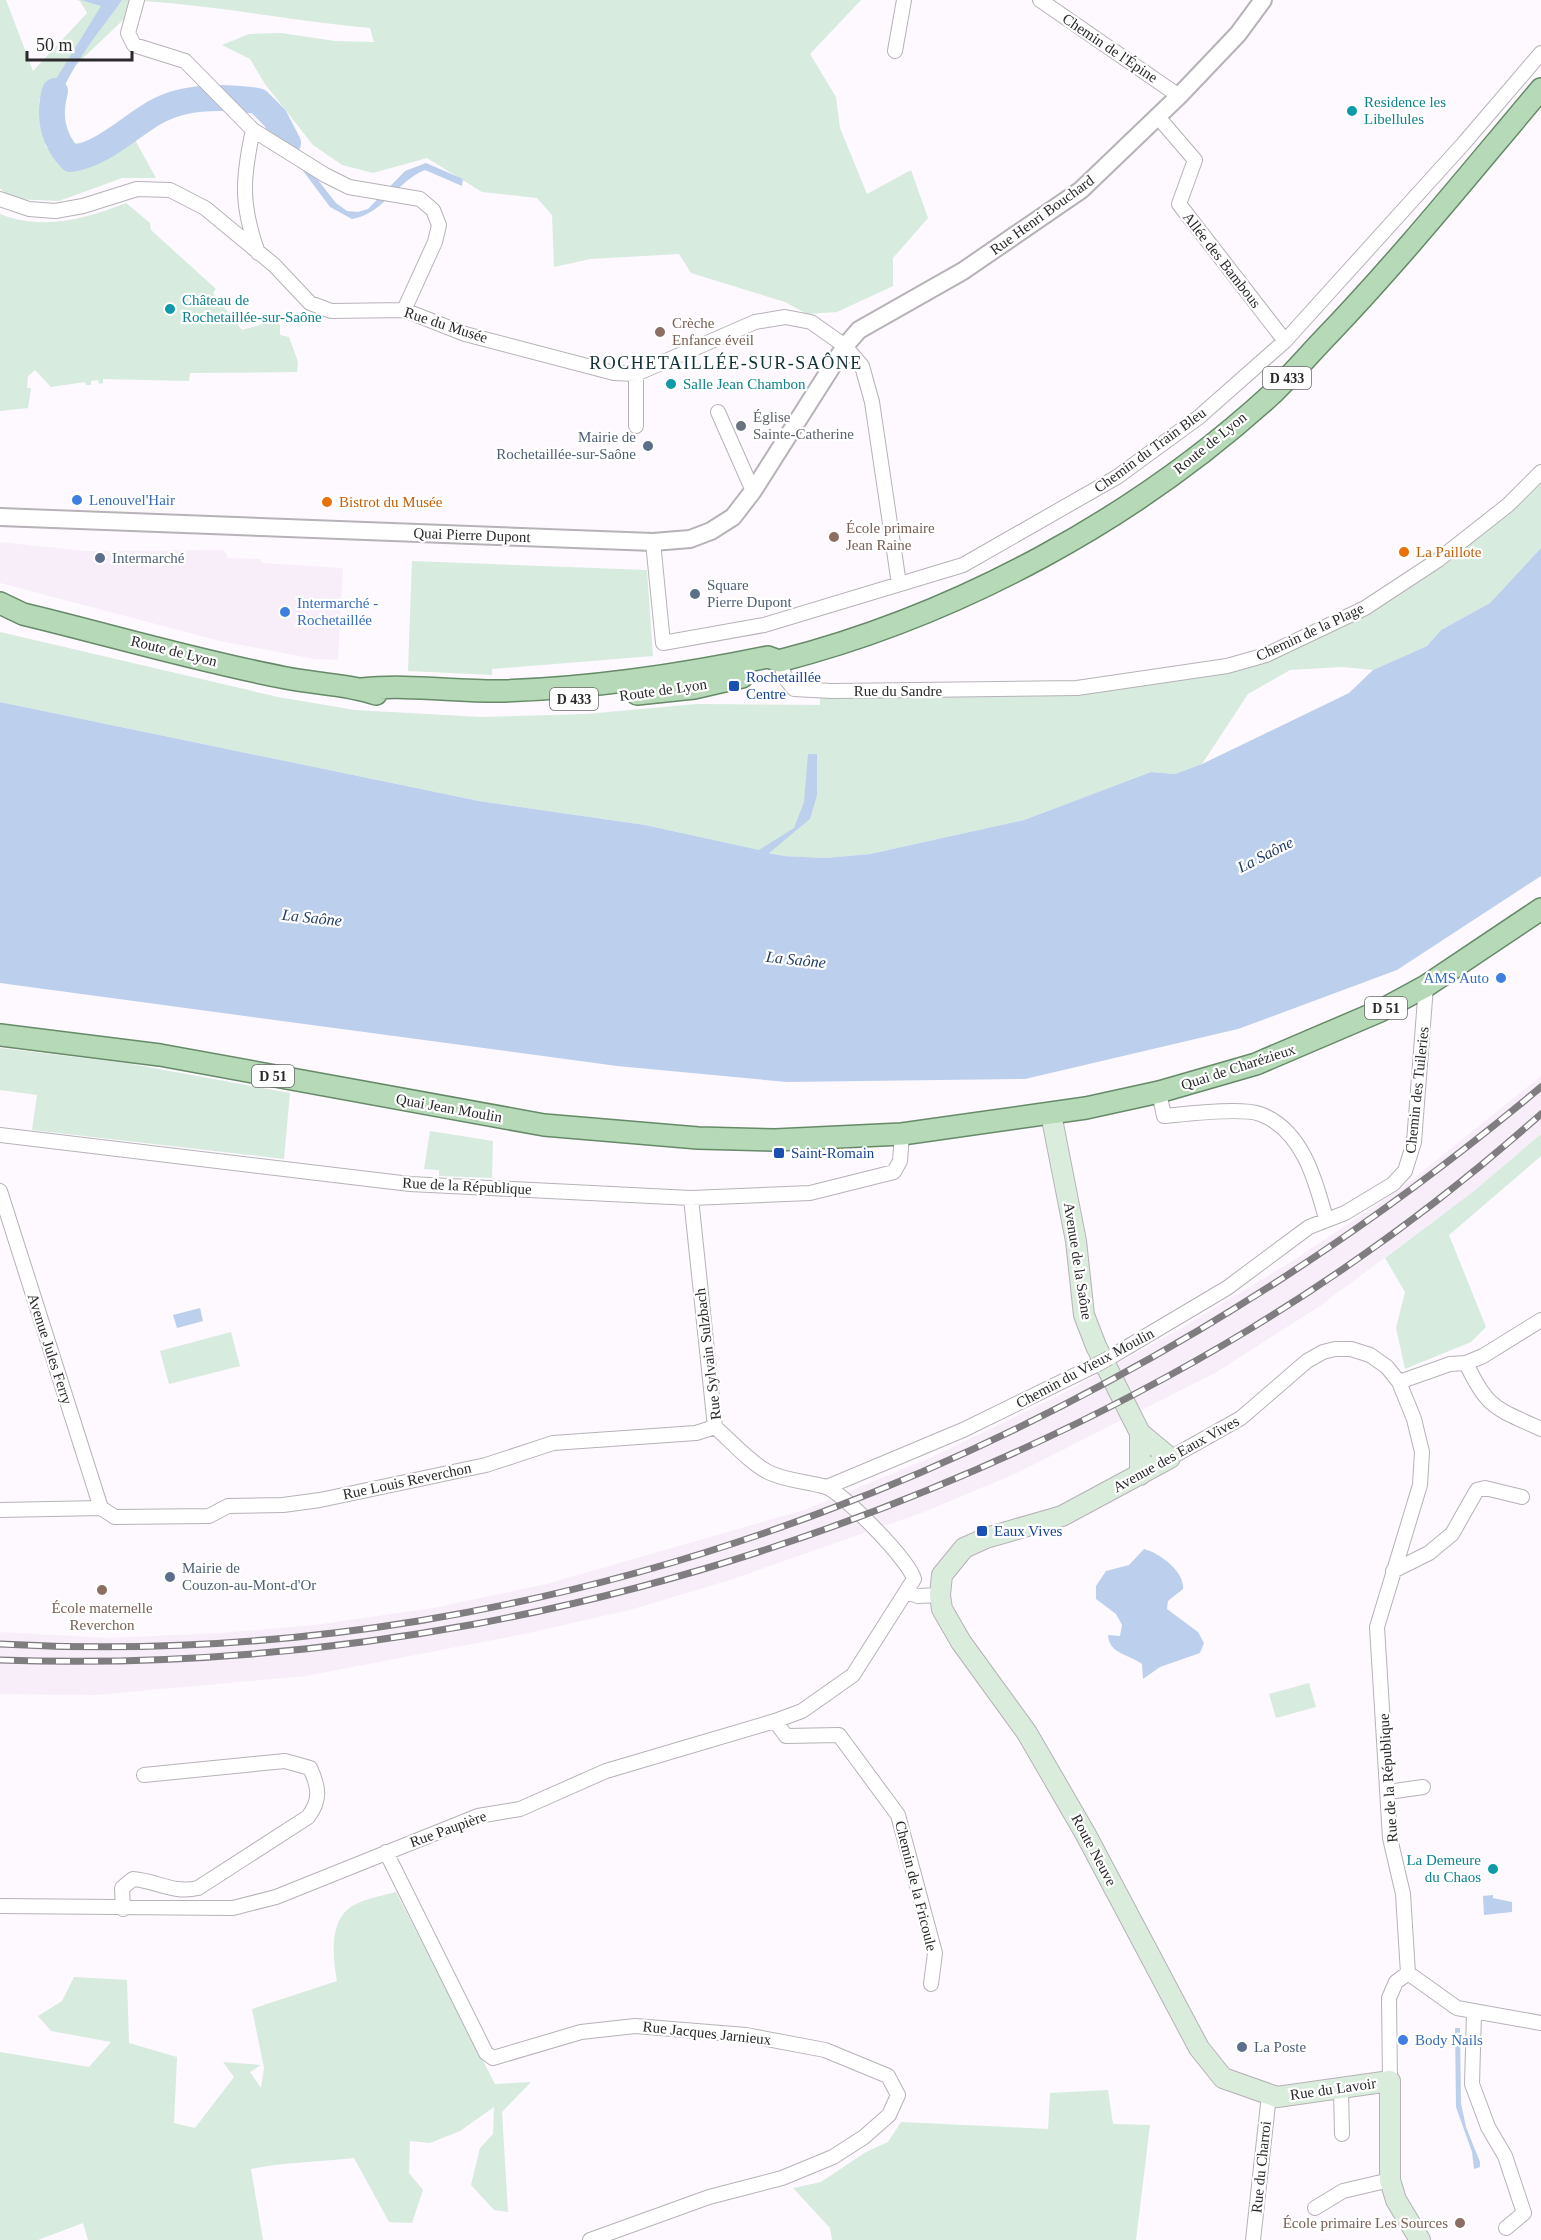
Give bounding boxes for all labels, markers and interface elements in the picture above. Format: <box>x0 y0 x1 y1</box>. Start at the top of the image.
street label: Chemin de l'Épine <box>1060 10 1161 86</box>
scale bar <box>27 24 132 62</box>
text: 50 m <box>36 35 73 55</box>
place label: Residence les Libellules <box>1364 94 1446 127</box>
marker: Residence les Libellules <box>1345 104 1359 118</box>
street label: Rue Henri Bouchard <box>987 172 1097 258</box>
street label: Allée des Bambous <box>1180 209 1264 311</box>
place label: Château de Rochetaillée-sur-Saône <box>182 292 322 325</box>
marker: Château de Rochetaillée-sur-Saône <box>163 302 177 316</box>
street label: Rue du Musée <box>402 304 490 346</box>
place label: Crèche Enfance éveil <box>672 315 754 348</box>
marker: Crèche Enfance éveil <box>653 325 667 339</box>
district label: ROCHETAILLÉE-SUR-SAÔNE <box>589 352 863 373</box>
road number: D 433 <box>1263 367 1311 389</box>
place label: Salle Jean Chambon <box>683 376 806 392</box>
marker: Salle Jean Chambon <box>664 377 678 391</box>
street label: Chemin du Train Bleu <box>1091 404 1209 496</box>
place label: Église Sainte-Catherine <box>753 409 854 442</box>
street label: Route de Lyon <box>1171 409 1250 477</box>
marker: Église Sainte-Catherine <box>734 419 748 433</box>
place label: Mairie de Rochetaillée-sur-Saône <box>496 429 636 462</box>
marker: Mairie de Rochetaillée-sur-Saône <box>641 439 655 453</box>
place label: Lenouvel'Hair <box>89 492 175 508</box>
marker: Lenouvel'Hair <box>70 493 84 507</box>
place label: Bistrot du Musée <box>339 494 443 510</box>
marker: Bistrot du Musée <box>320 495 334 509</box>
place label: École primaire Jean Raine <box>846 520 935 553</box>
street label: Quai Pierre Dupont <box>413 525 532 545</box>
marker: École primaire Jean Raine <box>827 530 841 544</box>
place label: La Paillote <box>1416 544 1482 560</box>
marker: La Paillote <box>1397 545 1411 559</box>
place label: Intermarché <box>112 550 185 566</box>
marker: Intermarché <box>93 551 107 565</box>
place label: Square Pierre Dupont <box>707 577 792 610</box>
marker: Square Pierre Dupont <box>688 587 702 601</box>
place label: Intermarché - Rochetaillée <box>297 595 378 628</box>
street label: Chemin de la Plage <box>1254 600 1367 664</box>
marker: Intermarché - Rochetaillée <box>278 605 292 619</box>
street label: Route de Lyon <box>129 633 219 670</box>
place label: Rochetaillée Centre <box>746 669 821 702</box>
street label: Route de Lyon <box>618 676 708 704</box>
marker: Rochetaillée Centre <box>727 679 741 693</box>
street label: Rue du Sandre <box>854 683 942 699</box>
road number: D 433 <box>550 688 598 710</box>
water label: La Saône <box>1234 833 1296 876</box>
water label: La Saône <box>280 906 343 929</box>
water label: La Saône <box>764 948 827 971</box>
place label: AMS Auto <box>1424 970 1489 986</box>
marker: AMS Auto <box>1494 971 1508 985</box>
road number: D 51 <box>1365 997 1407 1019</box>
street label: Chemin des Tuileries <box>1402 1026 1432 1154</box>
street label: Quai de Charézieux <box>1179 1041 1298 1093</box>
road number: D 51 <box>252 1065 294 1087</box>
street label: Quai Jean Moulin <box>395 1091 504 1125</box>
place label: Saint-Romain <box>791 1145 875 1161</box>
marker: Saint-Romain <box>772 1146 786 1160</box>
street label: Rue de la République <box>402 1175 532 1197</box>
street label: Avenue de la Saône <box>1061 1201 1095 1321</box>
street label: Rue Sylvain Sulzbach <box>692 1287 724 1421</box>
street label: Avenue Jules Ferry <box>25 1292 76 1407</box>
street label: Chemin du Vieux Moulin <box>1014 1325 1157 1411</box>
street label: Avenue des Eaux Vives <box>1110 1413 1242 1495</box>
street label: Rue Louis Reverchon <box>341 1459 473 1502</box>
place label: Eaux Vives <box>994 1523 1063 1539</box>
marker: Eaux Vives <box>975 1524 989 1538</box>
place label: Mairie de Couzon-au-Mont-d'Or <box>182 1560 316 1593</box>
marker: Mairie de Couzon-au-Mont-d'Or <box>163 1570 177 1584</box>
marker: École maternelle Reverchon <box>95 1583 109 1597</box>
place label: École maternelle Reverchon <box>51 1600 153 1633</box>
street label: Rue de la République <box>1375 1712 1400 1843</box>
street label: Rue Paupière <box>407 1808 489 1850</box>
street label: Route Neuve <box>1068 1811 1120 1889</box>
street label: Chemin de la Fricoule <box>892 1819 940 1953</box>
place label: La Demeure du Chaos <box>1406 1852 1481 1885</box>
marker: La Demeure du Chaos <box>1486 1862 1500 1876</box>
street label: Rue Jacques Jarnieux <box>642 2018 773 2048</box>
place label: Body Nails <box>1415 2032 1483 2048</box>
marker: Body Nails <box>1396 2033 1410 2047</box>
place label: La Poste <box>1254 2039 1306 2055</box>
marker: La Poste <box>1235 2040 1249 2054</box>
street label: Rue du Lavoir <box>1289 2075 1377 2103</box>
street label: Rue du Charroi <box>1248 2120 1274 2214</box>
place label: École primaire Les Sources <box>1283 2215 1448 2231</box>
marker: École primaire Les Sources <box>1453 2216 1467 2230</box>

